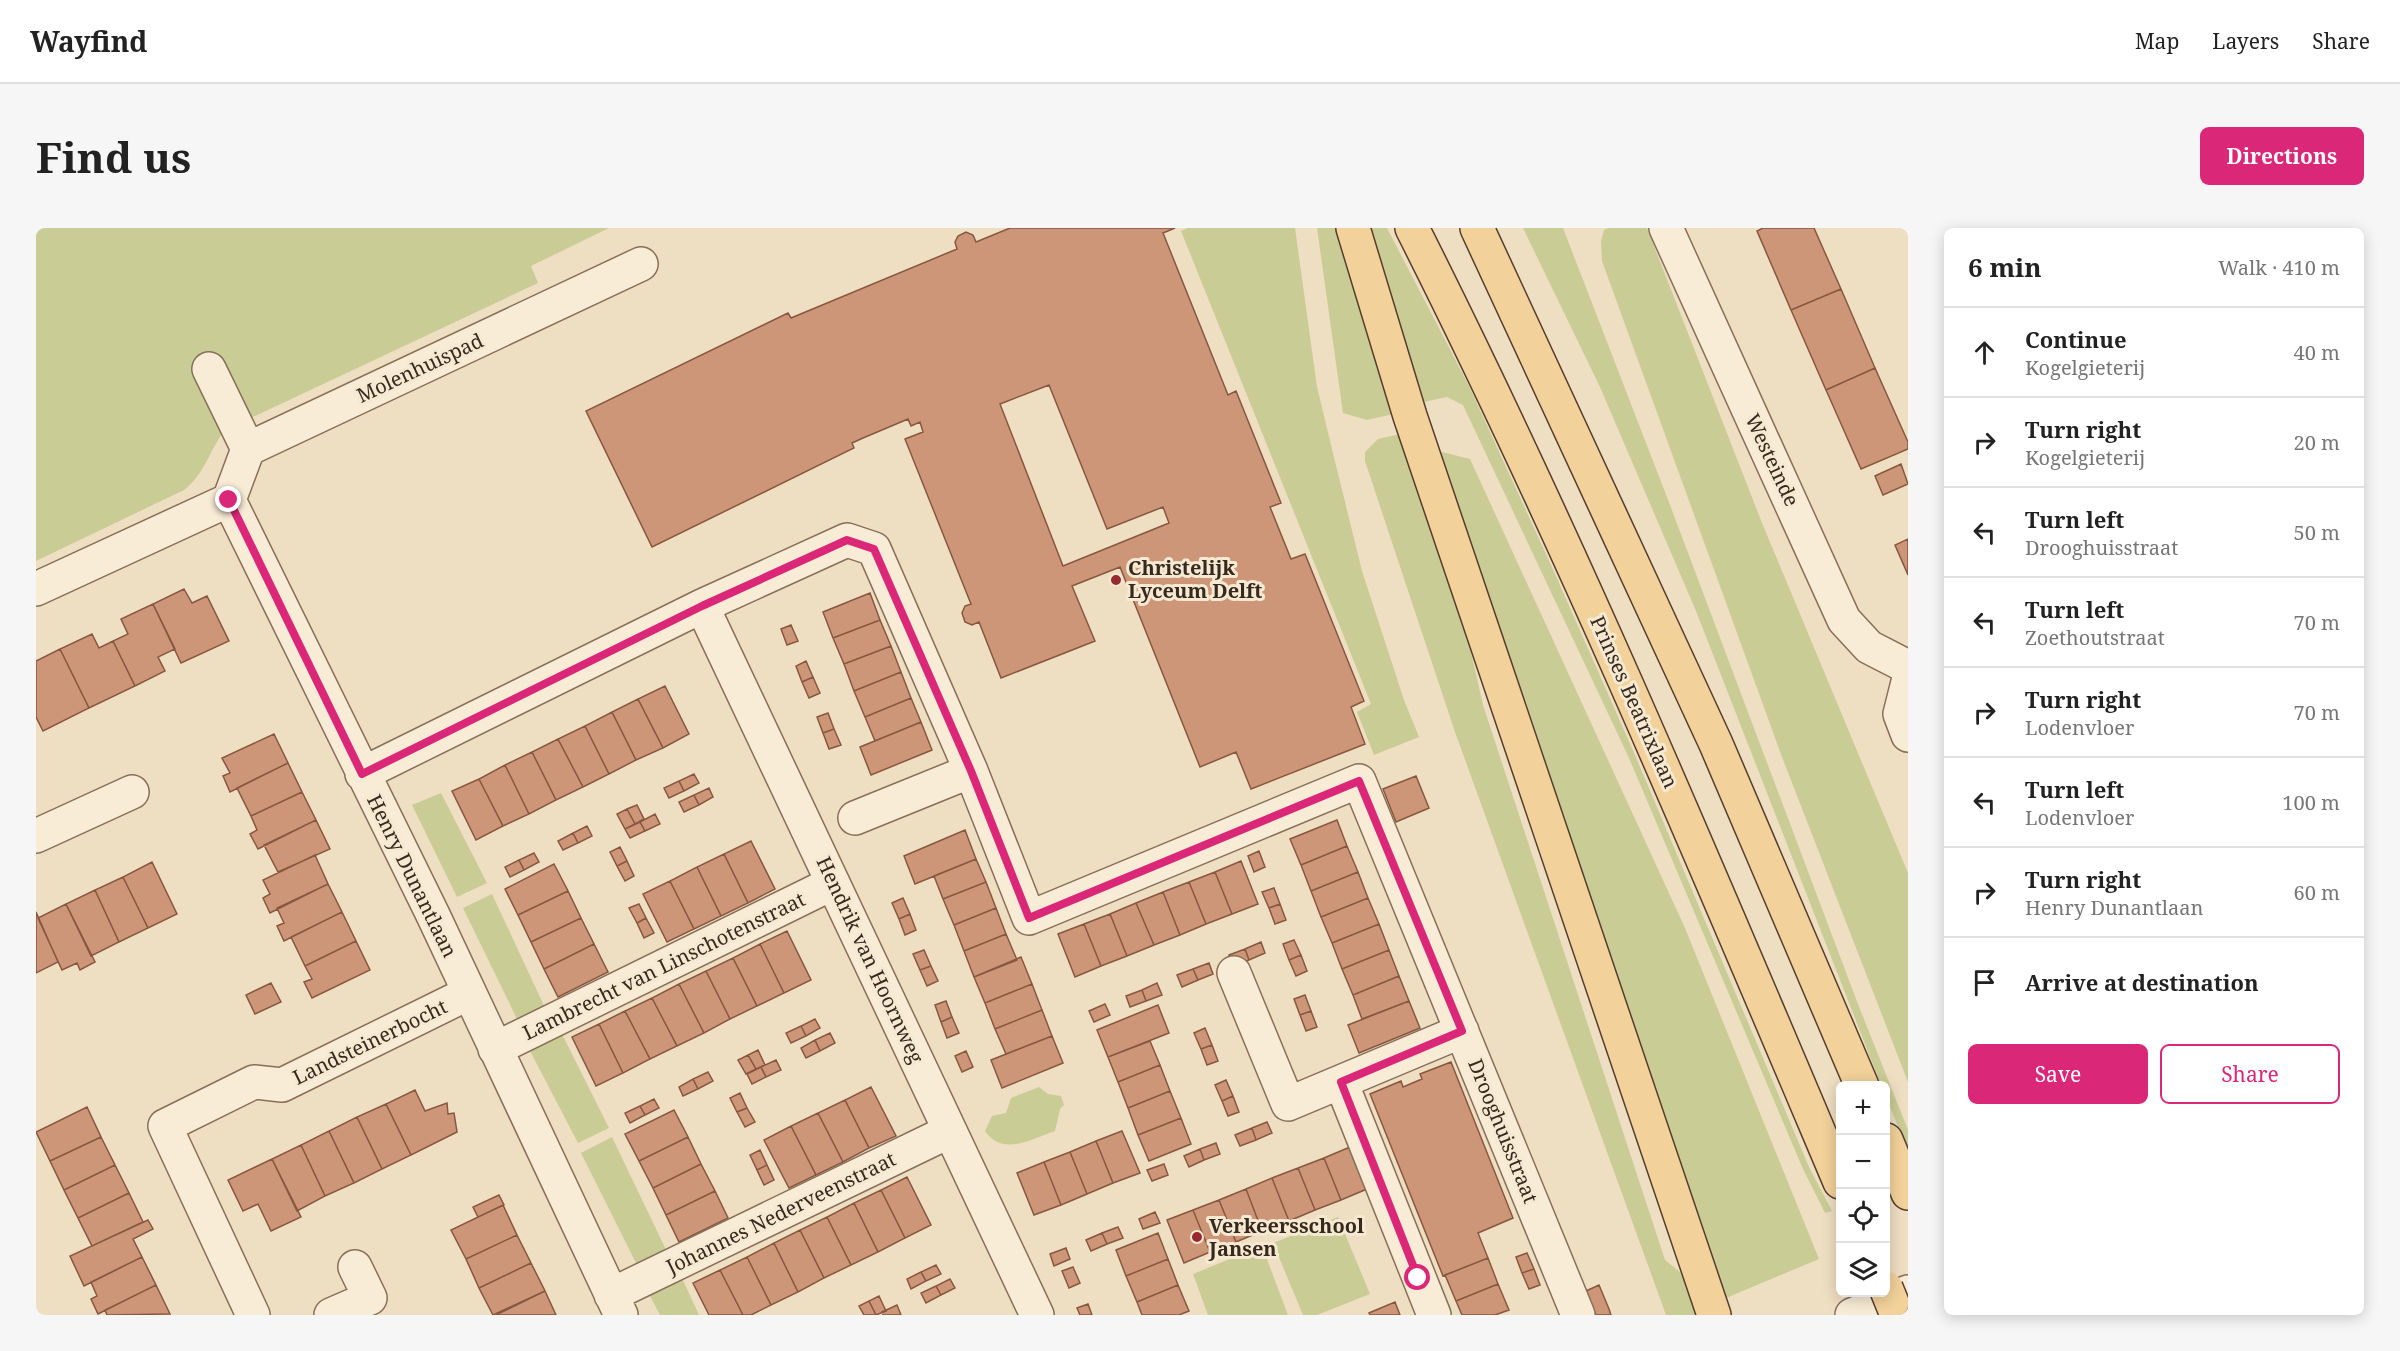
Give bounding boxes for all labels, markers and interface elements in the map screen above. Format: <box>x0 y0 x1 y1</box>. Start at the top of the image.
text: Wayfind <box>30 22 148 60</box>
text: Map <box>2135 27 2179 55</box>
text: Layers <box>2212 27 2279 55</box>
text: Share <box>2312 27 2370 55</box>
button: Directions <box>2200 127 2364 185</box>
text: Find us <box>36 128 191 185</box>
text: 6 min <box>1968 249 2042 285</box>
text: Walk · 410 m <box>2218 254 2340 281</box>
text: Continue <box>2025 324 2127 354</box>
street label: Molenhuispad <box>352 326 487 409</box>
icon: ahead <box>1968 336 2001 369</box>
text: 40 m <box>2294 339 2340 366</box>
text: Kogelgieterij <box>2025 354 2145 381</box>
street label: Westeinde <box>1739 409 1806 511</box>
text: Turn right <box>2025 414 2141 444</box>
icon: right <box>1968 426 2001 459</box>
text: 20 m <box>2294 429 2340 456</box>
text: Kogelgieterij <box>2025 444 2145 471</box>
route end <box>215 486 241 512</box>
text: Turn left <box>2025 504 2124 534</box>
icon: left <box>1968 516 2001 549</box>
text: 50 m <box>2294 519 2340 546</box>
text: Drooghuisstraat <box>2025 534 2178 561</box>
place label: Christelijk Lyceum Delft <box>1128 554 1262 604</box>
marker: Christelijk Lyceum Delft <box>1109 573 1123 587</box>
text: Turn left <box>2025 594 2124 624</box>
icon: left <box>1968 606 2001 639</box>
text: 70 m <box>2294 609 2340 636</box>
street label: Prinses Beatrixlaan <box>1584 611 1685 792</box>
text: Zoethoutstraat <box>2025 624 2165 651</box>
text: Turn right <box>2025 684 2141 714</box>
icon: right <box>1968 696 2001 729</box>
text: 70 m <box>2294 699 2340 726</box>
text: Lodenvloer <box>2025 714 2134 741</box>
text: Turn left <box>2025 774 2124 804</box>
icon: left <box>1968 786 2001 819</box>
text: 100 m <box>2282 789 2340 816</box>
street label: Henry Dunantlaan <box>361 790 464 962</box>
text: Lodenvloer <box>2025 804 2134 831</box>
street label: Hendrik van Hoornweg <box>811 852 930 1068</box>
text: Turn right <box>2025 864 2141 894</box>
icon: right <box>1968 876 2001 909</box>
text: 60 m <box>2294 879 2340 906</box>
street label: Lambrecht van Linschotenstraat <box>518 885 809 1046</box>
text: Henry Dunantlaan <box>2025 894 2203 921</box>
icon: arrive <box>1968 966 2001 999</box>
text: Arrive at destination <box>2025 967 2259 997</box>
street label: Landsteinerbocht <box>288 992 451 1091</box>
button: Save <box>1968 1044 2148 1104</box>
button: Share <box>2160 1044 2340 1104</box>
street label: Drooghuisstraat <box>1462 1055 1545 1207</box>
map controls <box>1836 1081 1890 1297</box>
button: + <box>1836 1081 1890 1135</box>
button: − <box>1836 1135 1890 1189</box>
street label: Johannes Nederveenstraat <box>661 1145 900 1280</box>
button: locate <box>1836 1189 1890 1243</box>
place label: Verkeersschool Jansen <box>1208 1212 1364 1262</box>
marker: Verkeersschool Jansen <box>1190 1230 1204 1244</box>
button: layers <box>1836 1243 1890 1297</box>
route start <box>1404 1264 1430 1290</box>

